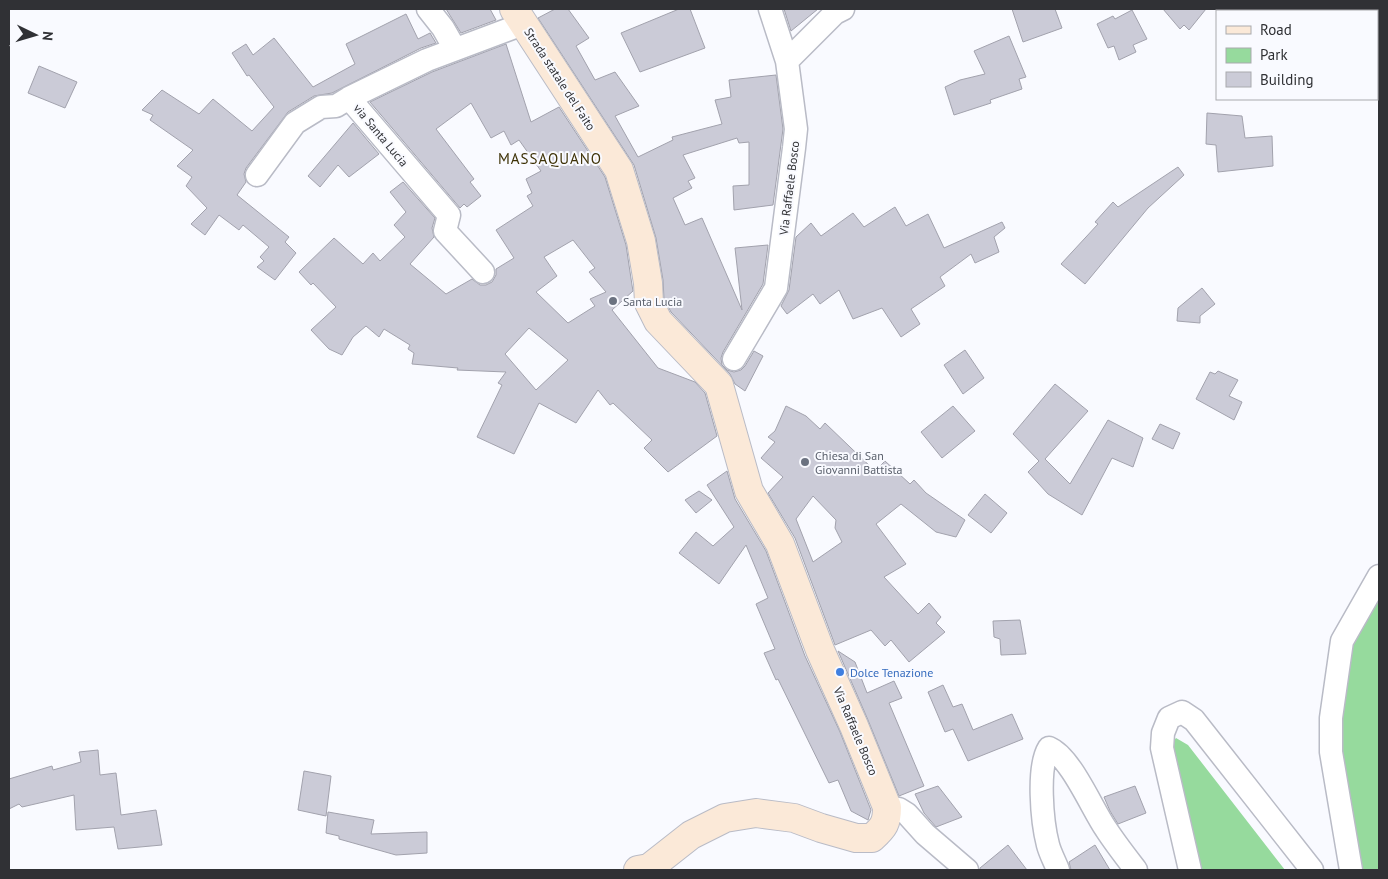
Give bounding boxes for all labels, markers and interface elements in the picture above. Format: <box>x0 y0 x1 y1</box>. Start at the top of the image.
north arrow <box>10 10 60 60</box>
legend <box>1216 10 1378 100</box>
text: Road <box>1260 20 1292 39</box>
street label: Strada statale del Faito <box>521 25 599 133</box>
text: N <box>39 31 57 42</box>
text: Park <box>1260 45 1288 64</box>
text: Building <box>1260 70 1314 89</box>
street label: via Santa Lucia <box>350 101 412 169</box>
street label: Via Raffaele Bosco <box>776 140 802 237</box>
district label: MASSAQUANO <box>498 149 602 168</box>
place label: Santa Lucia <box>623 294 682 309</box>
marker: Santa Lucia <box>607 295 619 307</box>
place label: Chiesa di San Giovanni Battista <box>815 448 903 477</box>
marker: Chiesa di San Giovanni Battista <box>799 456 811 468</box>
place label: Dolce Tenazione <box>850 665 933 680</box>
marker: Dolce Tenazione <box>834 666 846 678</box>
street label: Via Raffaele Bosco <box>830 684 881 778</box>

